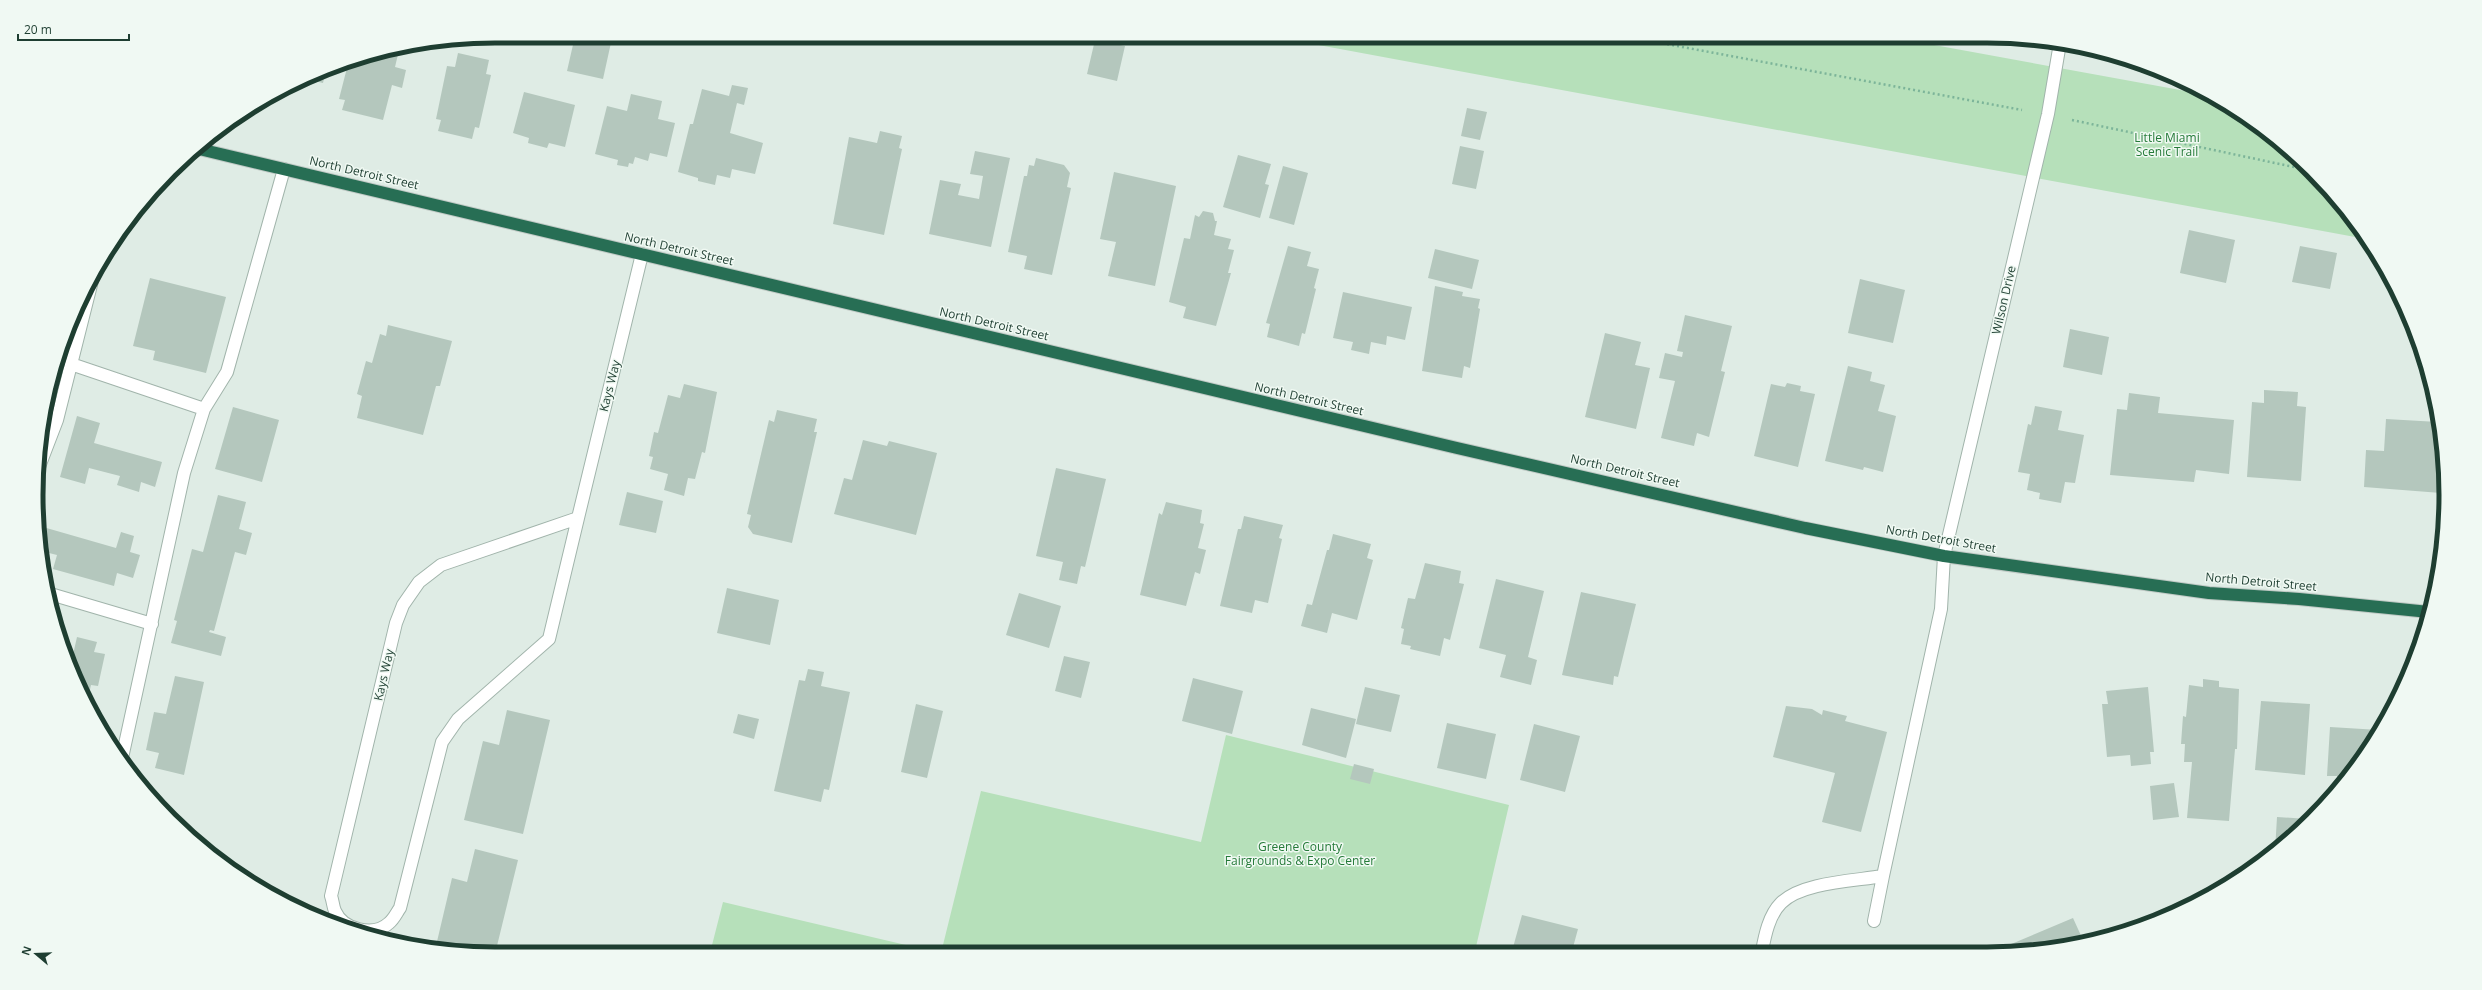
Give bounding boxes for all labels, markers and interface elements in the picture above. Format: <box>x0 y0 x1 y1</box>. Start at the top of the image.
scale bar <box>18 16 129 42</box>
text: 20 m <box>24 21 52 38</box>
park label: Little Miami Scenic Trail <box>2134 129 2200 160</box>
street label: North Detroit Street <box>308 152 420 193</box>
street label: North Detroit Street <box>623 228 735 269</box>
street label: Wilson Drive <box>1987 264 2020 336</box>
street label: North Detroit Street <box>938 303 1050 344</box>
street label: Kays Way <box>595 357 624 413</box>
street label: North Detroit Street <box>1253 378 1365 419</box>
street label: North Detroit Street <box>1569 450 1681 491</box>
street label: North Detroit Street <box>1885 520 1998 557</box>
street label: North Detroit Street <box>2205 568 2317 595</box>
street label: Kays Way <box>369 646 398 702</box>
park label: Greene County Fairgrounds & Expo Center <box>1225 838 1375 869</box>
north arrow <box>16 934 56 974</box>
text: N <box>18 944 35 957</box>

